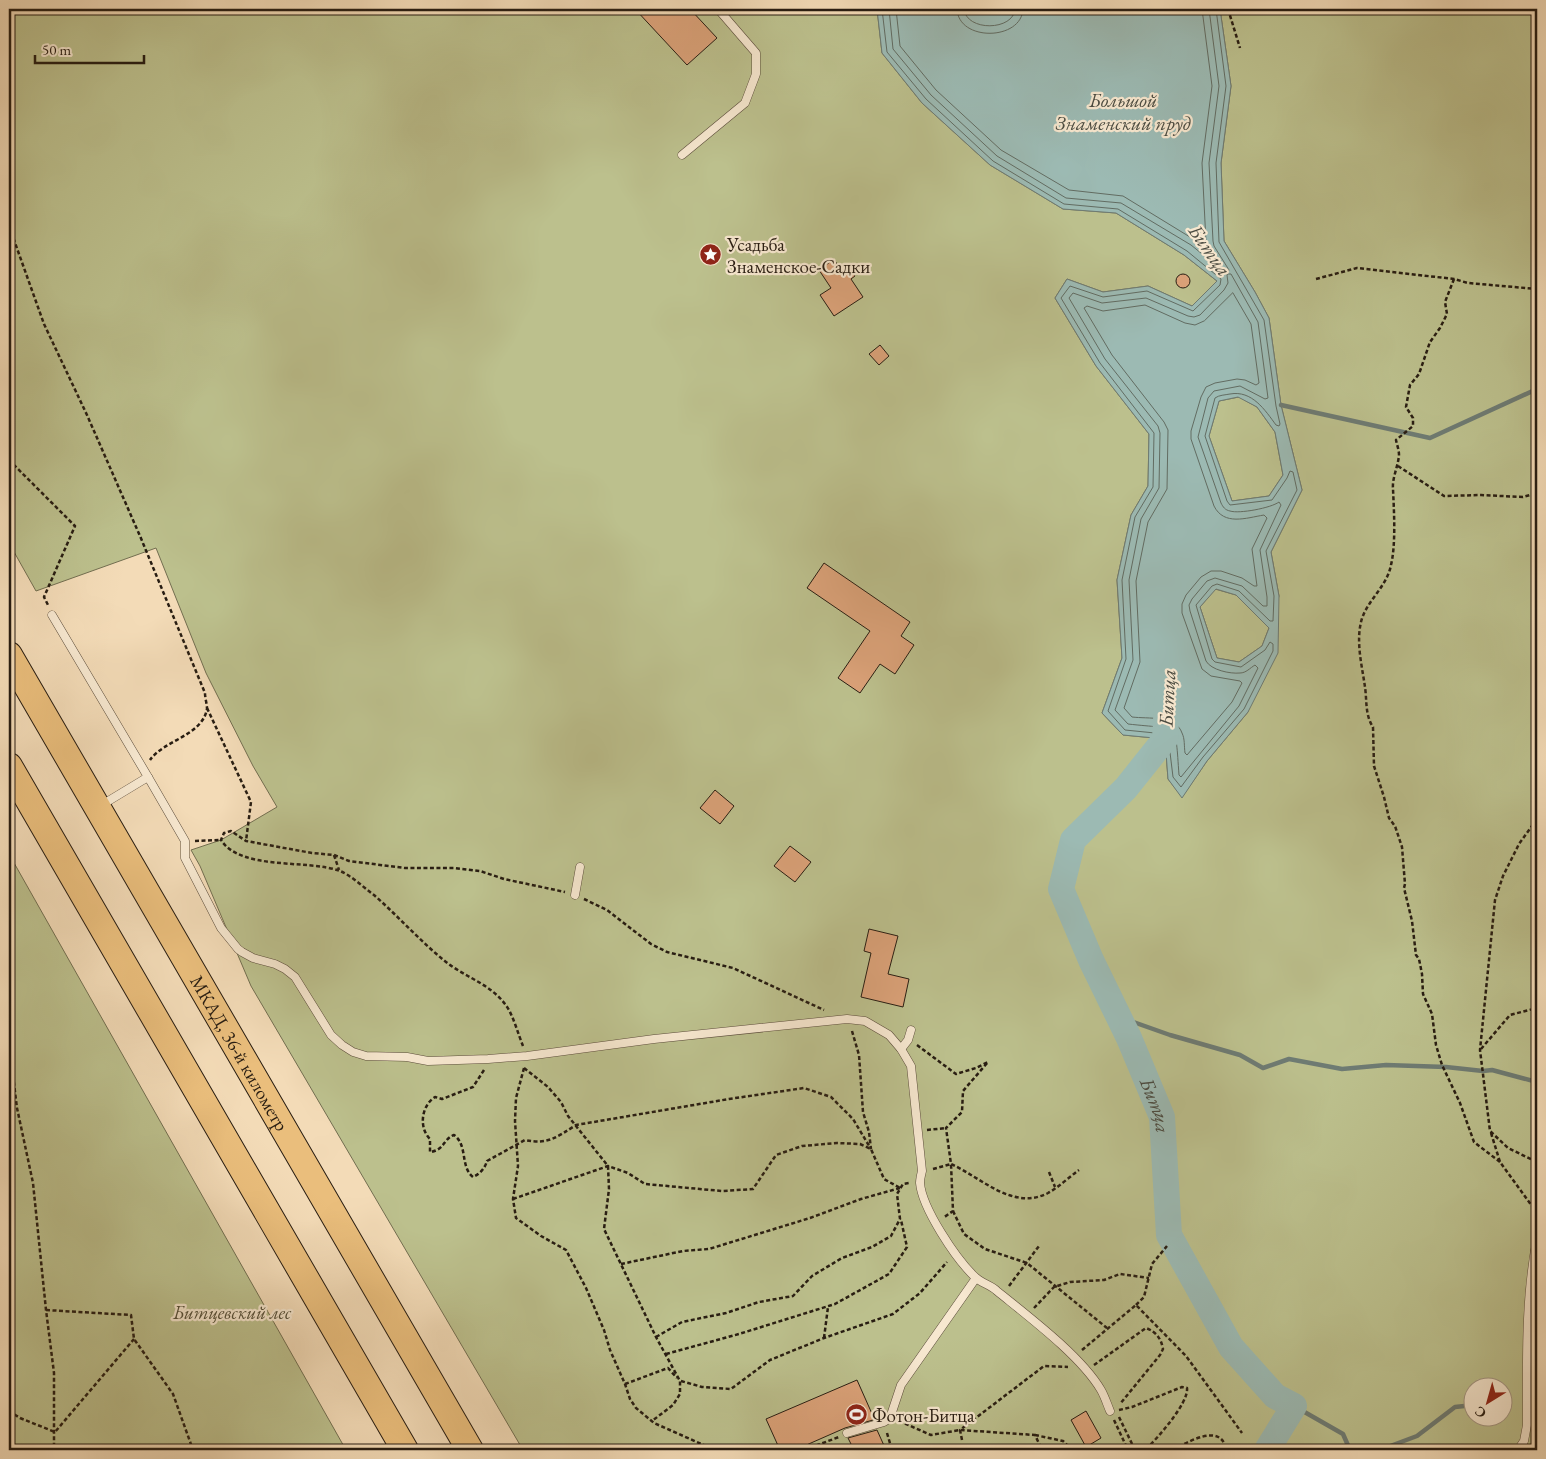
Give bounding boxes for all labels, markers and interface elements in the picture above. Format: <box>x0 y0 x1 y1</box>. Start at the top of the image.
scale bar <box>35 32 144 64</box>
text: 50 m <box>42 40 71 59</box>
water label: Большой Знаменский пруд <box>1055 87 1191 136</box>
water label: Битца <box>1182 218 1237 281</box>
place label: Усадьба Знаменское-Садки <box>726 232 870 279</box>
place icon: Усадьба Знаменское-Садки <box>699 243 723 267</box>
water label: Битца <box>1152 669 1181 728</box>
street label: МКАД, 36-й километр <box>184 971 294 1136</box>
water label: Битца <box>1134 1073 1176 1134</box>
park label: Битцевский лес <box>172 1300 292 1325</box>
north arrow <box>1464 1376 1514 1426</box>
text: С <box>1471 1402 1490 1423</box>
sports icon: Фотон-Битца <box>844 1403 868 1427</box>
place label: Фотон-Битца <box>872 1403 975 1428</box>

